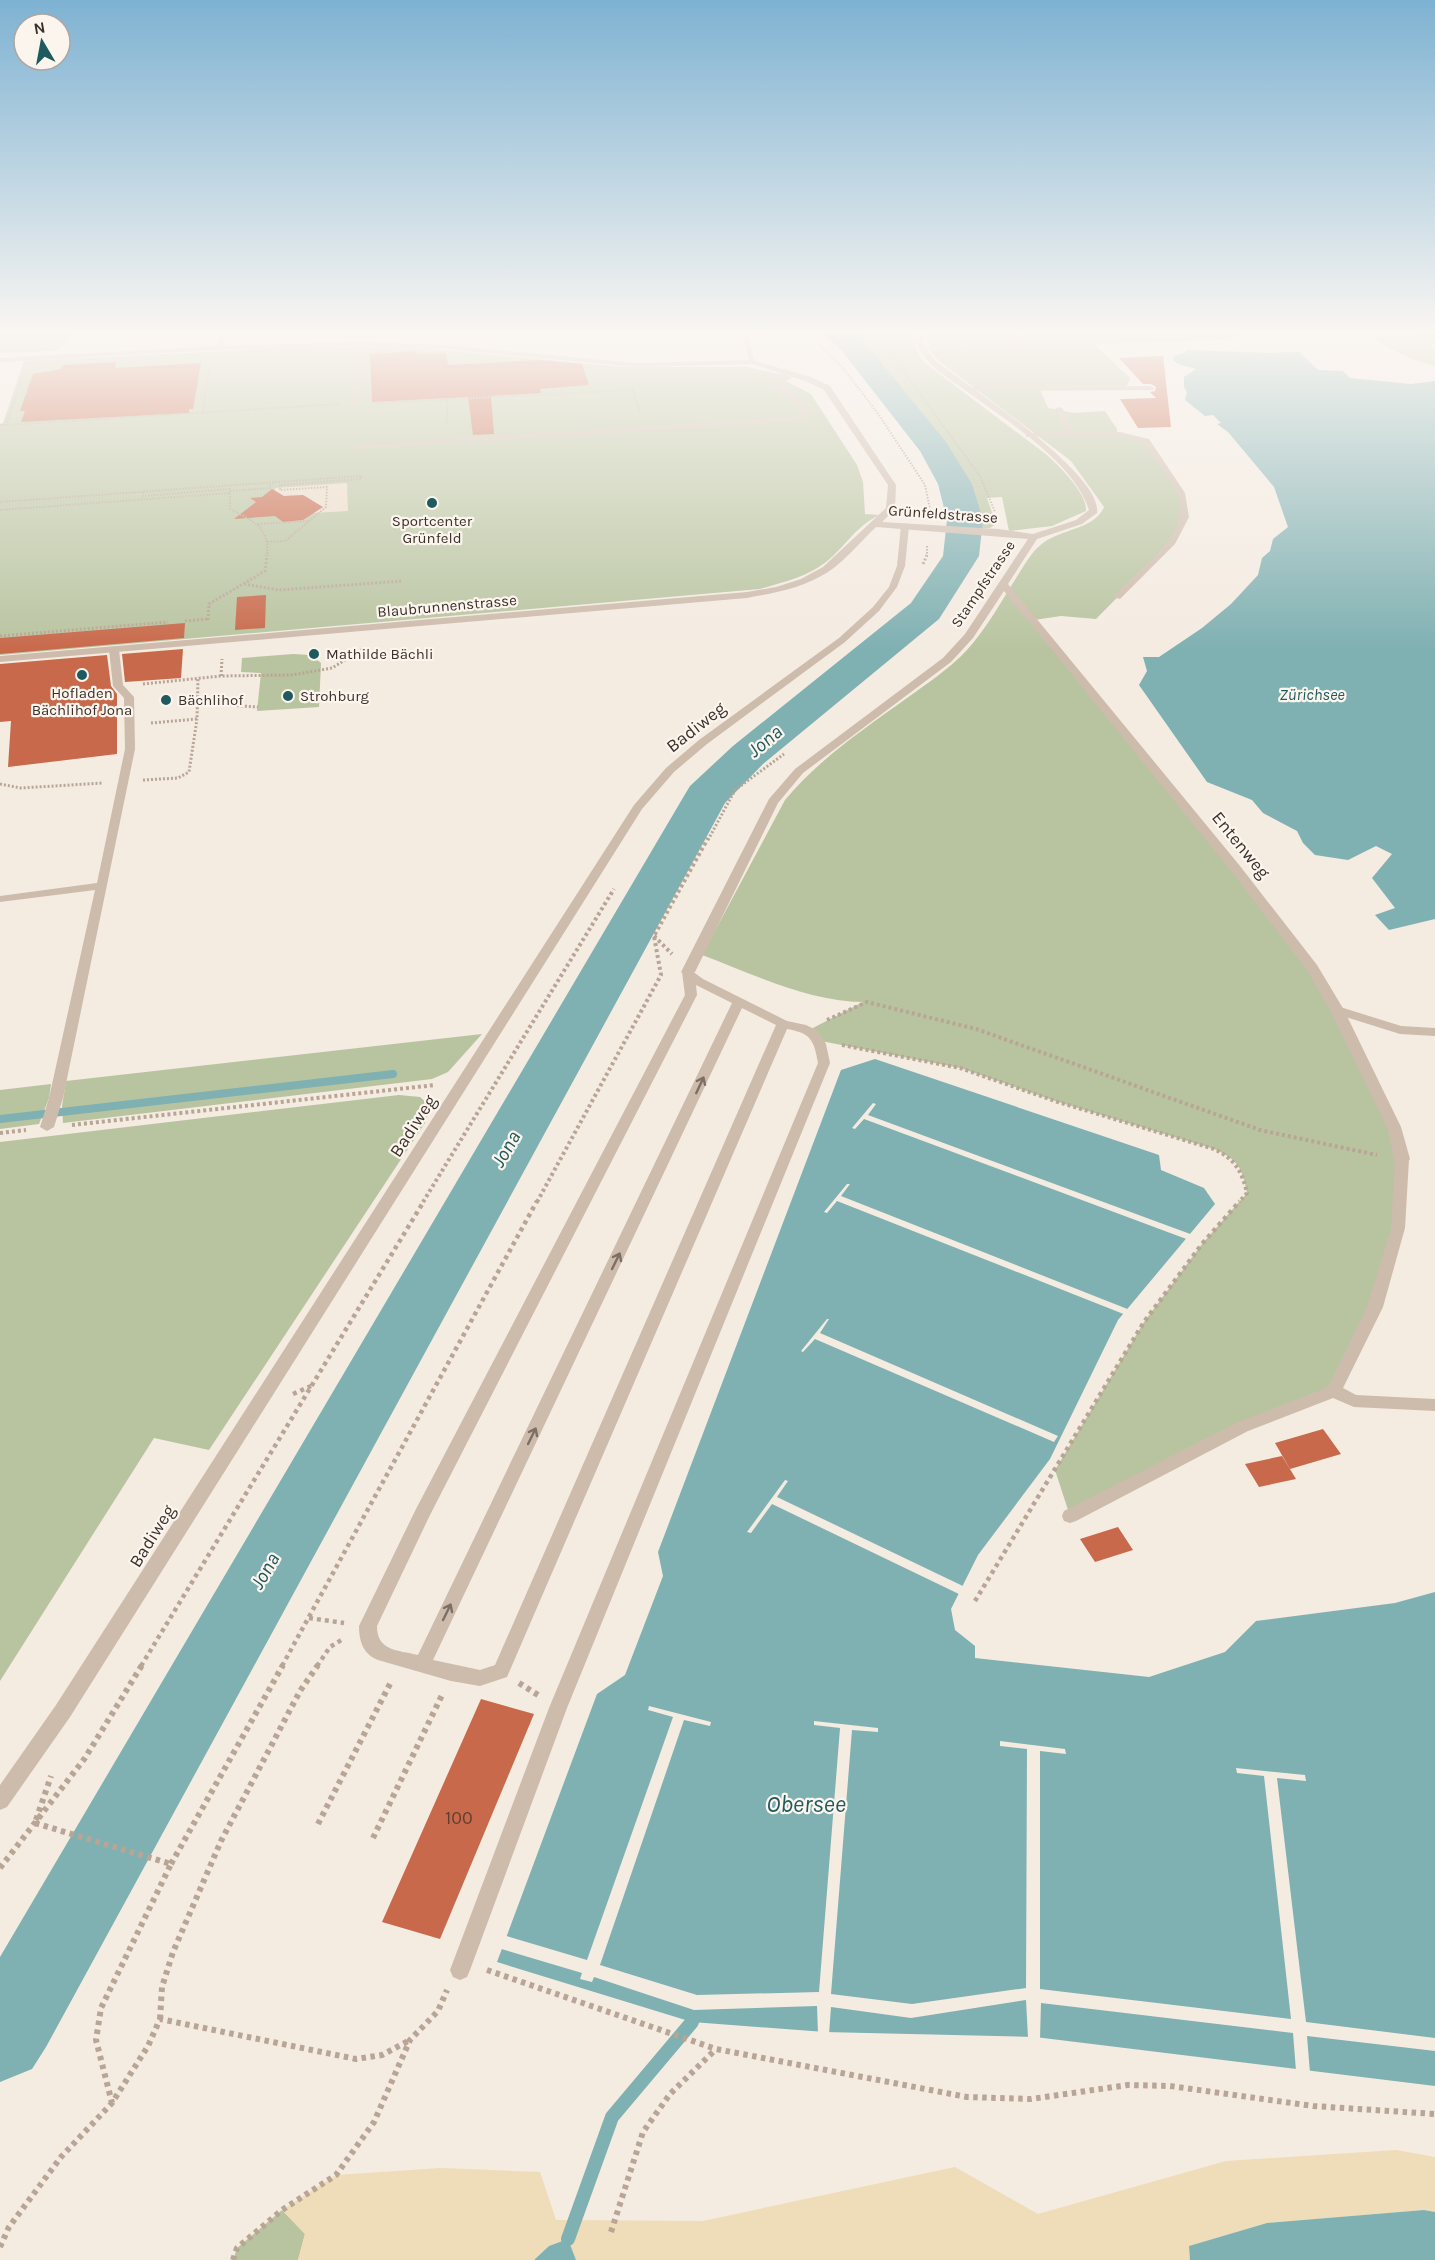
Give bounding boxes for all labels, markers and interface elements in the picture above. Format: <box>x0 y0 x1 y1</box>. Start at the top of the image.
north arrow <box>12 12 72 72</box>
text: N <box>32 17 47 38</box>
marker: Sportcenter Grünfeld <box>425 496 439 510</box>
street label: Grünfeldstrasse <box>888 501 998 527</box>
place label: Sportcenter Grünfeld <box>392 512 473 547</box>
street label: Stampfstrasse <box>947 537 1019 631</box>
street label: Blaubrunnenstrasse <box>377 591 517 621</box>
place label: Mathilde Bächli <box>326 645 434 663</box>
marker: Mathilde Bächli <box>307 647 321 661</box>
marker: Hofladen Bächlihof Jona <box>75 668 89 682</box>
place label: Hofladen Bächlihof Jona <box>32 684 132 719</box>
water label: Zürichsee <box>1279 685 1345 704</box>
place label: Strohburg <box>300 687 370 705</box>
marker: Strohburg <box>281 689 295 703</box>
place label: Bächlihof <box>178 691 244 709</box>
marker: Bächlihof <box>159 693 173 707</box>
street label: Badiweg <box>662 697 730 757</box>
water label: Jona <box>743 720 787 762</box>
street label: Entenweg <box>1207 807 1275 883</box>
one-way arrow <box>695 1076 707 1094</box>
street label: Badiweg <box>385 1091 441 1161</box>
water label: Jona <box>487 1127 525 1171</box>
one-way arrow <box>611 1252 623 1270</box>
one-way arrow <box>526 1428 538 1446</box>
street label: Badiweg <box>124 1501 180 1571</box>
water label: Jona <box>246 1549 284 1593</box>
one-way arrow <box>442 1603 454 1621</box>
water label: Obersee <box>766 1790 846 1818</box>
house number: 100 <box>445 1807 473 1829</box>

